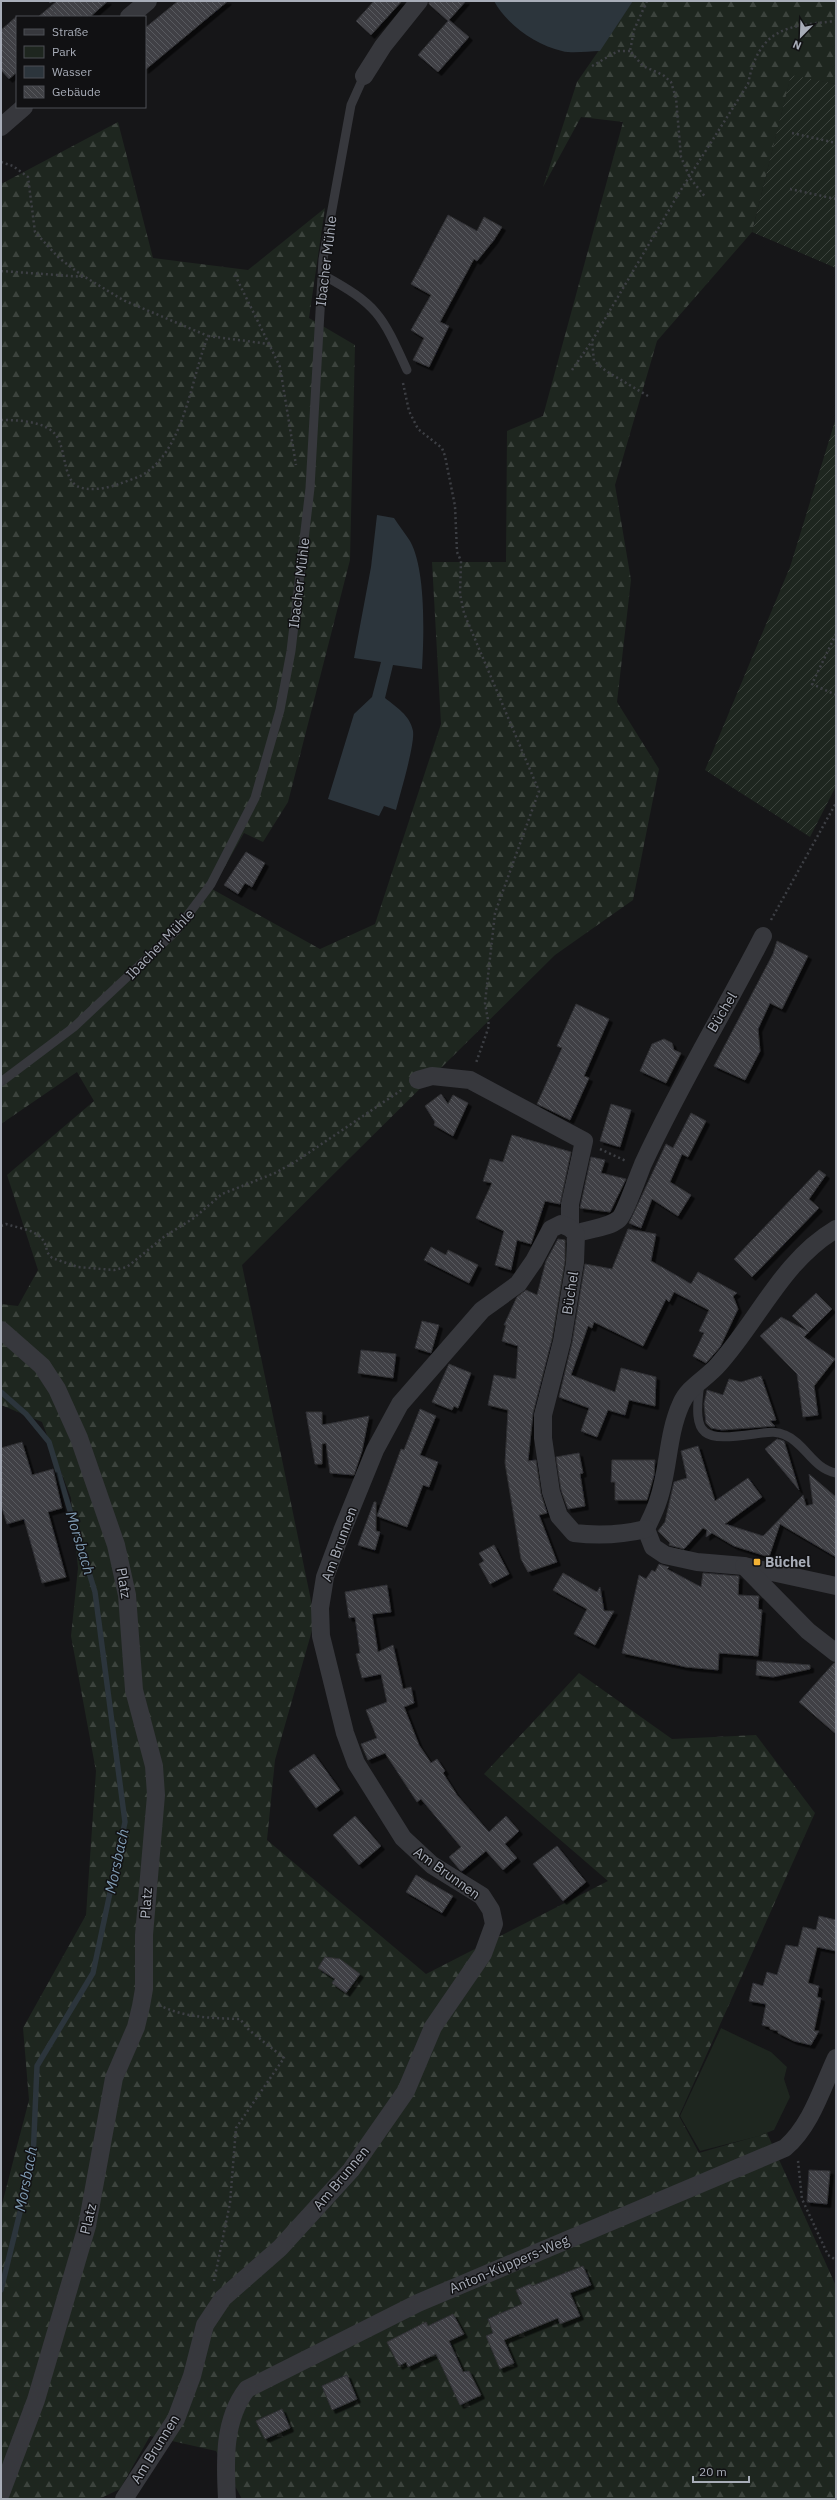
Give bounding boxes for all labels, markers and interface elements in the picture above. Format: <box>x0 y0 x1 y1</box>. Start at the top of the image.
legend <box>16 16 146 108</box>
north arrow <box>781 16 821 56</box>
text: Straße <box>52 24 89 39</box>
text: N <box>791 37 803 53</box>
text: Park <box>52 44 77 59</box>
text: Wasser <box>52 64 92 79</box>
text: Gebäude <box>52 84 101 99</box>
street label: Ibacher Mühle <box>312 214 341 307</box>
street label: Ibacher Mühle <box>285 536 314 629</box>
street label: Ibacher Mühle <box>122 905 198 983</box>
street label: Büchel <box>703 989 741 1035</box>
street label: Büchel <box>558 1270 582 1316</box>
street label: Am Brunnen <box>317 1504 361 1584</box>
water label: Morsbach <box>62 1509 99 1577</box>
place label: Büchel <box>765 1553 810 1571</box>
marker: Büchel <box>752 1557 762 1567</box>
street label: Platz <box>113 1566 135 1600</box>
water label: Morsbach <box>100 1827 133 1895</box>
street label: Am Brunnen <box>410 1843 484 1903</box>
street label: Platz <box>136 1886 156 1919</box>
street label: Am Brunnen <box>309 2142 373 2214</box>
water label: Morsbach <box>10 2145 41 2213</box>
street label: Platz <box>76 2201 100 2236</box>
street label: Anton-Küppers-Weg <box>446 2230 572 2297</box>
street label: Am Brunnen <box>127 2411 183 2487</box>
scale bar <box>693 2458 749 2484</box>
text: 20 m <box>699 2464 727 2479</box>

